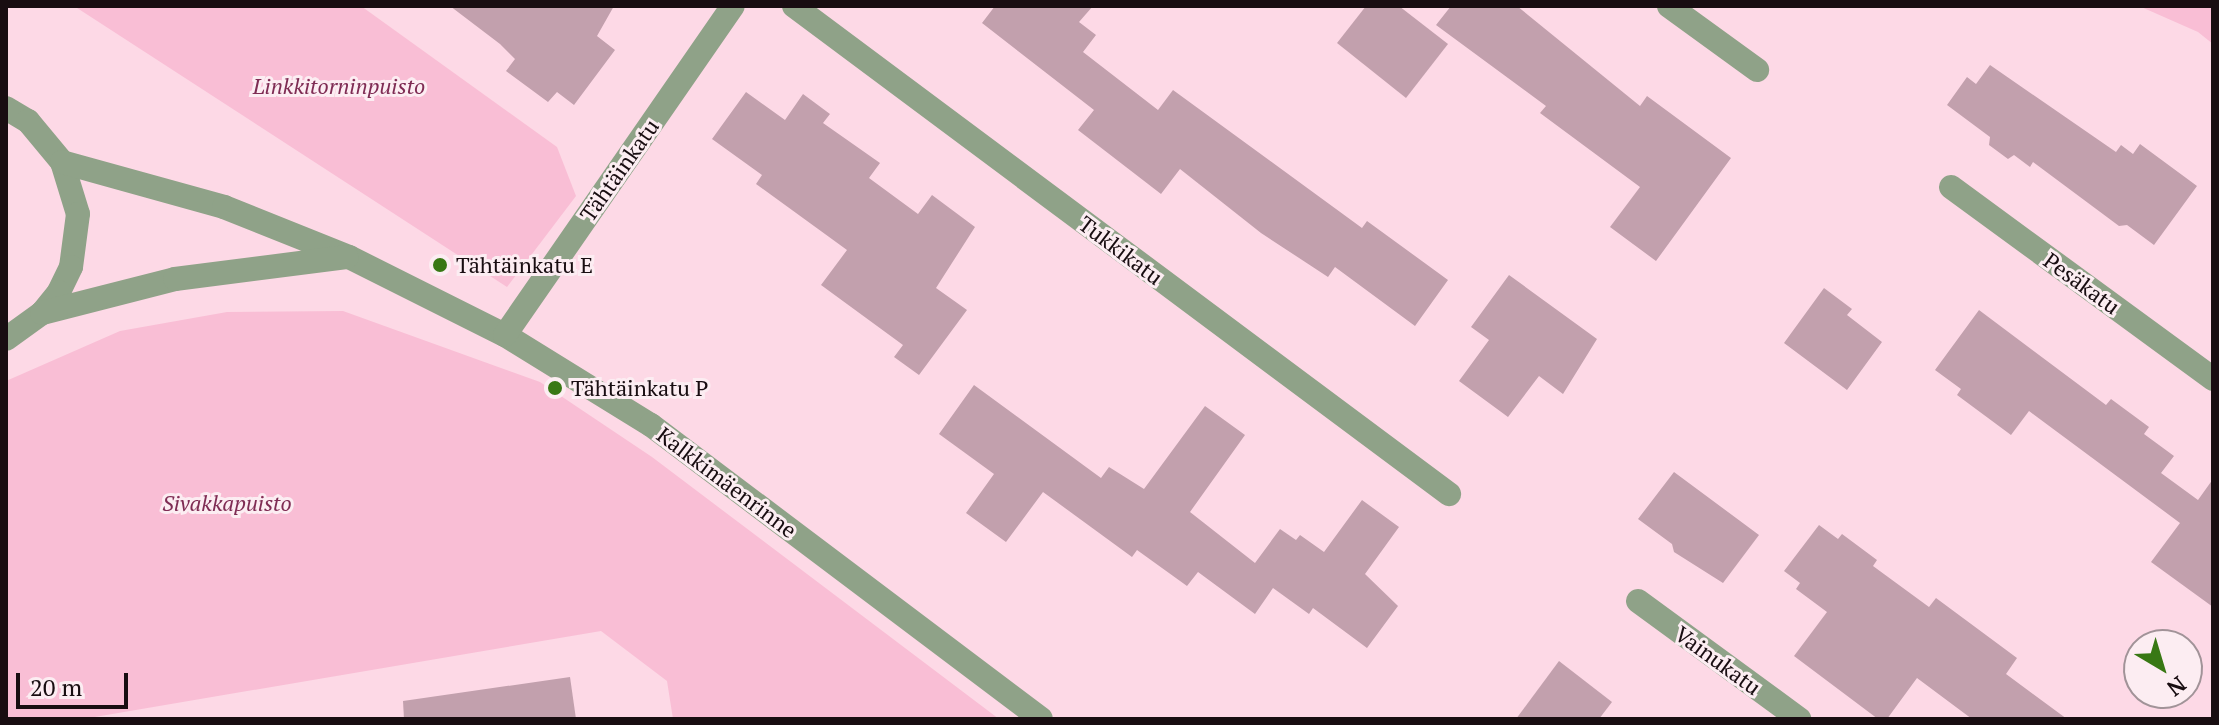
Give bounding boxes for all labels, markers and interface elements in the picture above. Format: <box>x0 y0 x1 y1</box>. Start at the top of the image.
park label: Linkkitorninpuisto <box>253 73 425 99</box>
street label: Tähtäinkatu <box>574 114 664 226</box>
street label: Tukkikatu <box>1074 210 1168 290</box>
street label: Pesäkatu <box>2039 247 2125 319</box>
place label: Tähtäinkatu E <box>456 252 593 278</box>
marker: Tähtäinkatu E <box>431 256 449 274</box>
place label: Tähtäinkatu P <box>571 375 708 401</box>
marker: Tähtäinkatu P <box>546 379 564 397</box>
street label: Kalkkimäenrinne <box>652 421 802 543</box>
park label: Sivakkapuisto <box>162 490 292 516</box>
street label: Vainukatu <box>1670 620 1766 700</box>
north arrow <box>2123 629 2203 709</box>
scale bar <box>20 657 132 707</box>
text: N <box>2161 670 2192 703</box>
text: 20 m <box>30 671 82 703</box>

